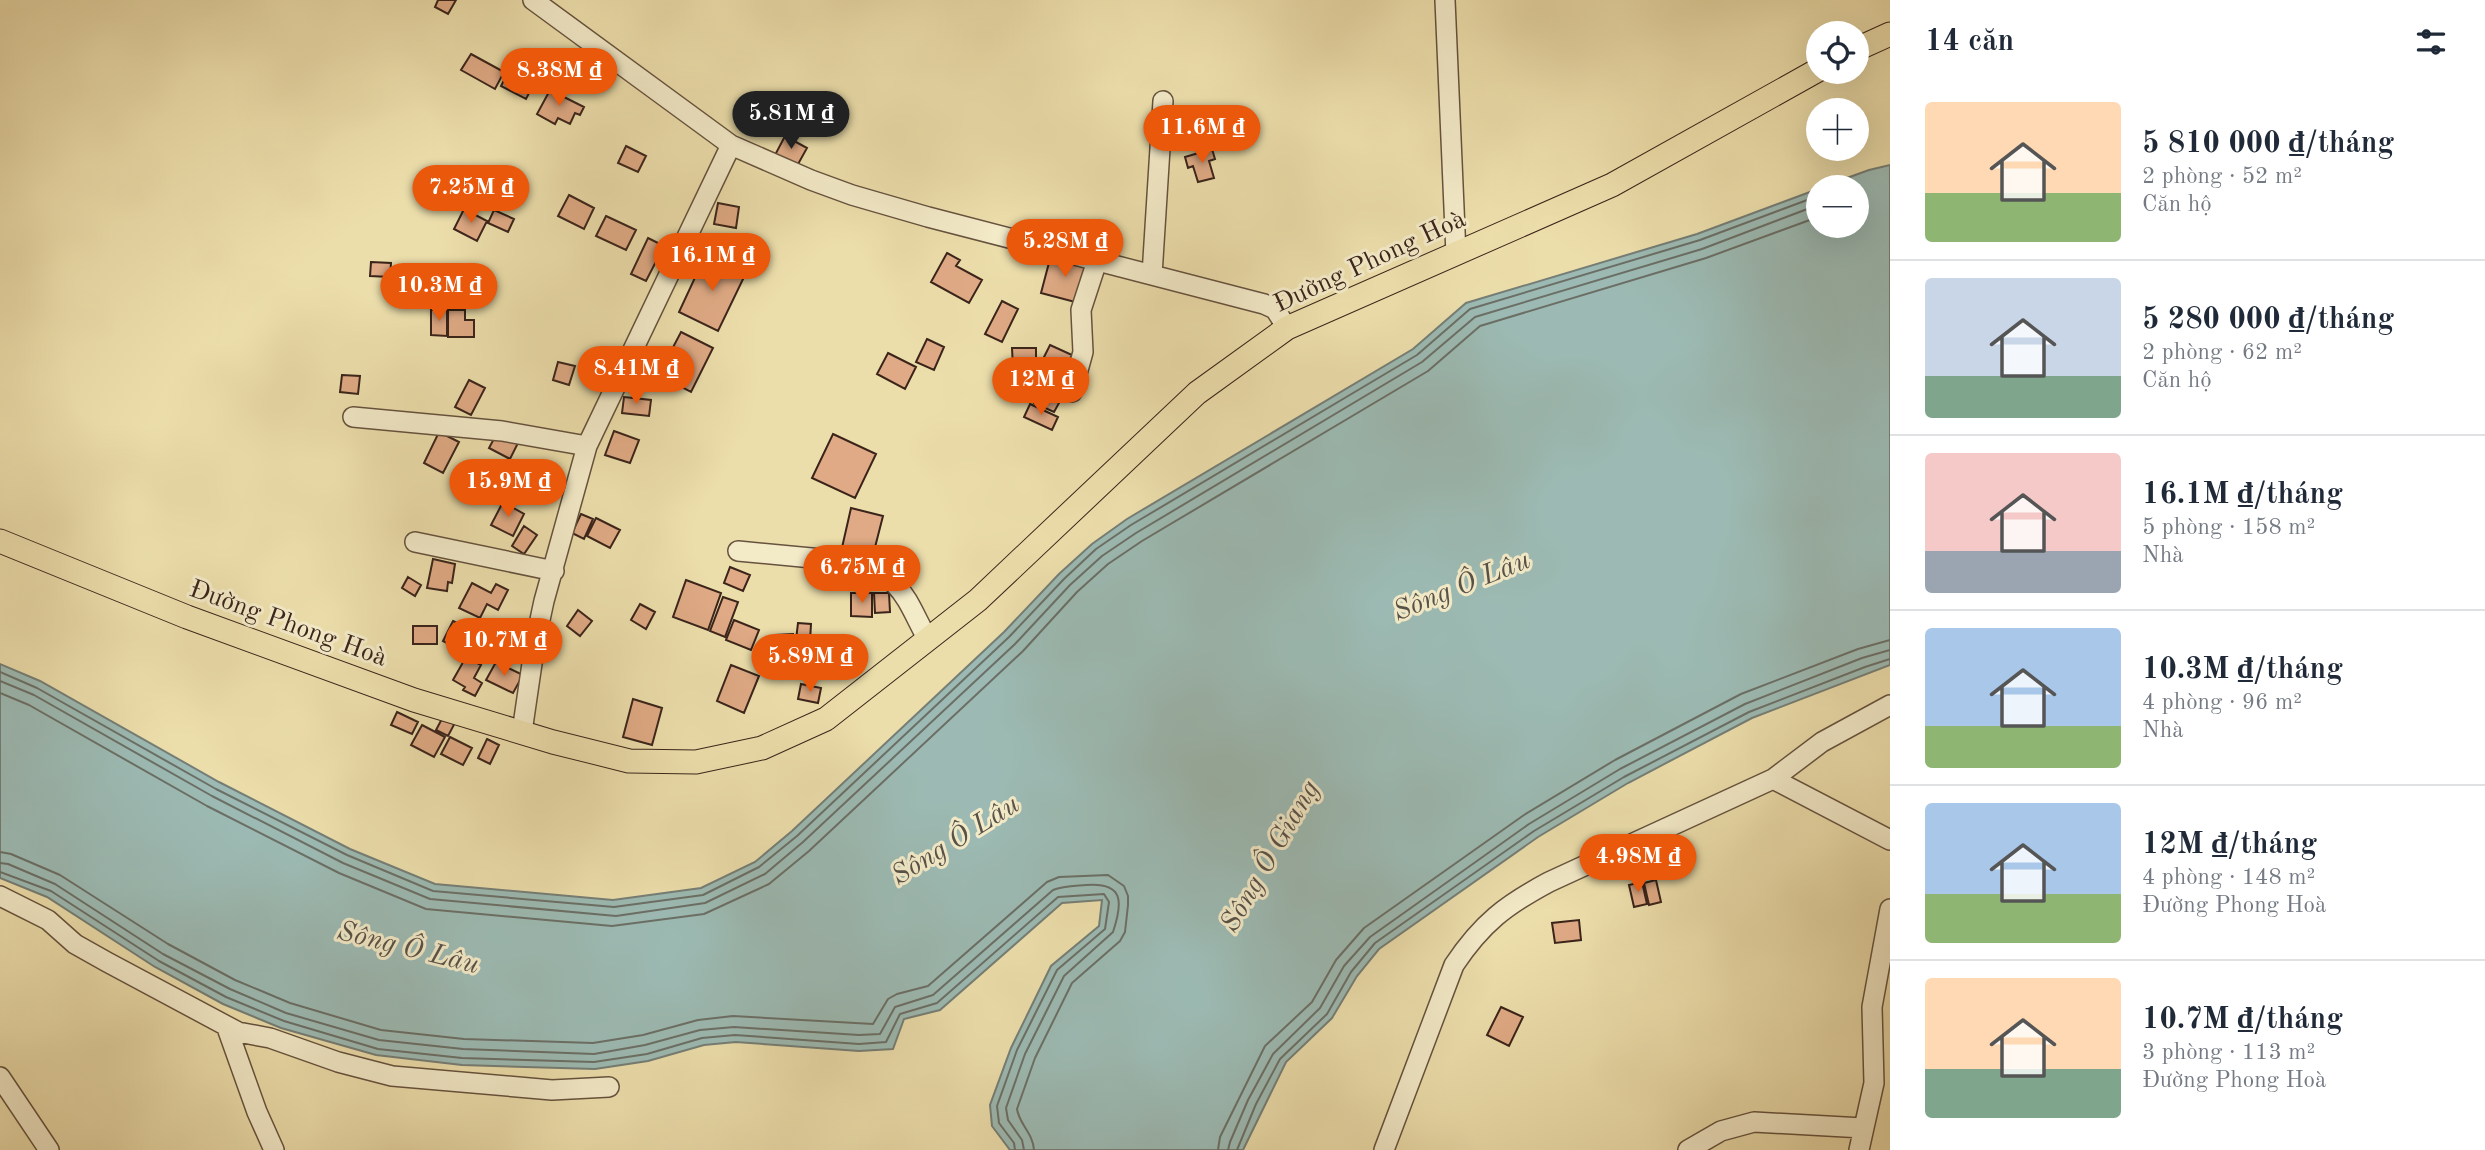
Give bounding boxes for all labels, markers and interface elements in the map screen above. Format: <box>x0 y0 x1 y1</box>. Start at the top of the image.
map controls <box>1806 21 1869 238</box>
button: locate <box>1806 21 1869 84</box>
icon: filters <box>2412 23 2450 61</box>
text: 14 căn <box>1925 27 2014 57</box>
pin: 8.38M ₫ <box>494 48 624 108</box>
text: 8.38M ₫ <box>516 59 602 82</box>
pin: 5.81M ₫ <box>726 92 856 151</box>
button: + <box>1806 98 1869 161</box>
text: 5.81M ₫ <box>748 102 834 125</box>
pin: 11.6M ₫ <box>1137 106 1267 165</box>
text: 11.6M ₫ <box>1159 116 1245 139</box>
text: 5 810 000 ₫/tháng <box>2142 129 2394 159</box>
icon: home <box>1981 130 2065 214</box>
text: 2 phòng · 52 m² <box>2142 165 2302 188</box>
pin: 7.25M ₫ <box>406 166 536 225</box>
button: − <box>1806 175 1869 238</box>
text: 7.25M ₫ <box>428 176 514 199</box>
text: Căn hộ <box>2142 193 2212 216</box>
street label: Đường Phong Hoà <box>1270 206 1470 318</box>
pin: 5.28M ₫ <box>1000 219 1130 279</box>
text: 5.28M ₫ <box>1022 230 1108 253</box>
pin: 16.1M ₫ <box>647 233 777 293</box>
text: 16.1M ₫ <box>669 244 755 267</box>
pin: 10.3M ₫ <box>374 264 504 323</box>
text: 10.3M ₫ <box>396 274 482 297</box>
text: 5 280 000 ₫/tháng <box>2142 305 2394 335</box>
icon: home <box>1981 306 2065 390</box>
text: 2 phòng · 62 m² <box>2142 341 2302 364</box>
pin: 8.41M ₫ <box>571 346 701 406</box>
text: 8.41M ₫ <box>593 357 679 380</box>
pin: 12M ₫ <box>992 358 1090 417</box>
text: 12M ₫ <box>1008 368 1074 391</box>
text: Căn hộ <box>2142 369 2212 392</box>
pin: 15.9M ₫ <box>443 460 573 519</box>
text: 15.9M ₫ <box>465 470 551 493</box>
text: 16.1M ₫/tháng <box>2142 480 2343 510</box>
icon: home <box>1981 481 2065 565</box>
text: 5 phòng · 158 m² <box>2142 516 2315 539</box>
water label: Sông Ô Lâu <box>1387 541 1535 627</box>
text: Nhà <box>2142 544 2184 567</box>
pin: 6.75M ₫ <box>797 546 927 605</box>
text: 6.75M ₫ <box>819 556 905 579</box>
street label: Đường Phong Hoà <box>186 576 391 672</box>
pin: 10.7M ₫ <box>439 618 569 678</box>
text: 10.7M ₫ <box>461 629 547 652</box>
pin: 5.89M ₫ <box>745 634 875 694</box>
text: 5.89M ₫ <box>767 645 853 668</box>
text: 10.3M ₫/tháng <box>2142 655 2343 685</box>
icon: home <box>1981 656 2065 740</box>
text: 4 phòng · 96 m² <box>2142 691 2302 714</box>
text: Nhà <box>2142 719 2184 742</box>
water label: Sông Ô Giang <box>1211 773 1326 938</box>
water label: Sông Ô Lâu <box>884 786 1025 891</box>
text: 12M ₫/tháng <box>2142 830 2317 860</box>
icon: home <box>1981 831 2065 915</box>
pin: 4.98M ₫ <box>1573 834 1703 894</box>
text: 4.98M ₫ <box>1595 845 1681 868</box>
text: 4 phòng · 148 m² <box>2142 866 2315 889</box>
text: Đường Phong Hoà <box>2142 894 2326 917</box>
water label: Sông Ô Lâu <box>334 912 483 980</box>
text: 10.7M ₫/tháng <box>2142 1005 2343 1035</box>
icon: home <box>1981 1006 2065 1090</box>
text: 3 phòng · 113 m² <box>2142 1041 2315 1064</box>
text: Đường Phong Hoà <box>2142 1069 2326 1092</box>

